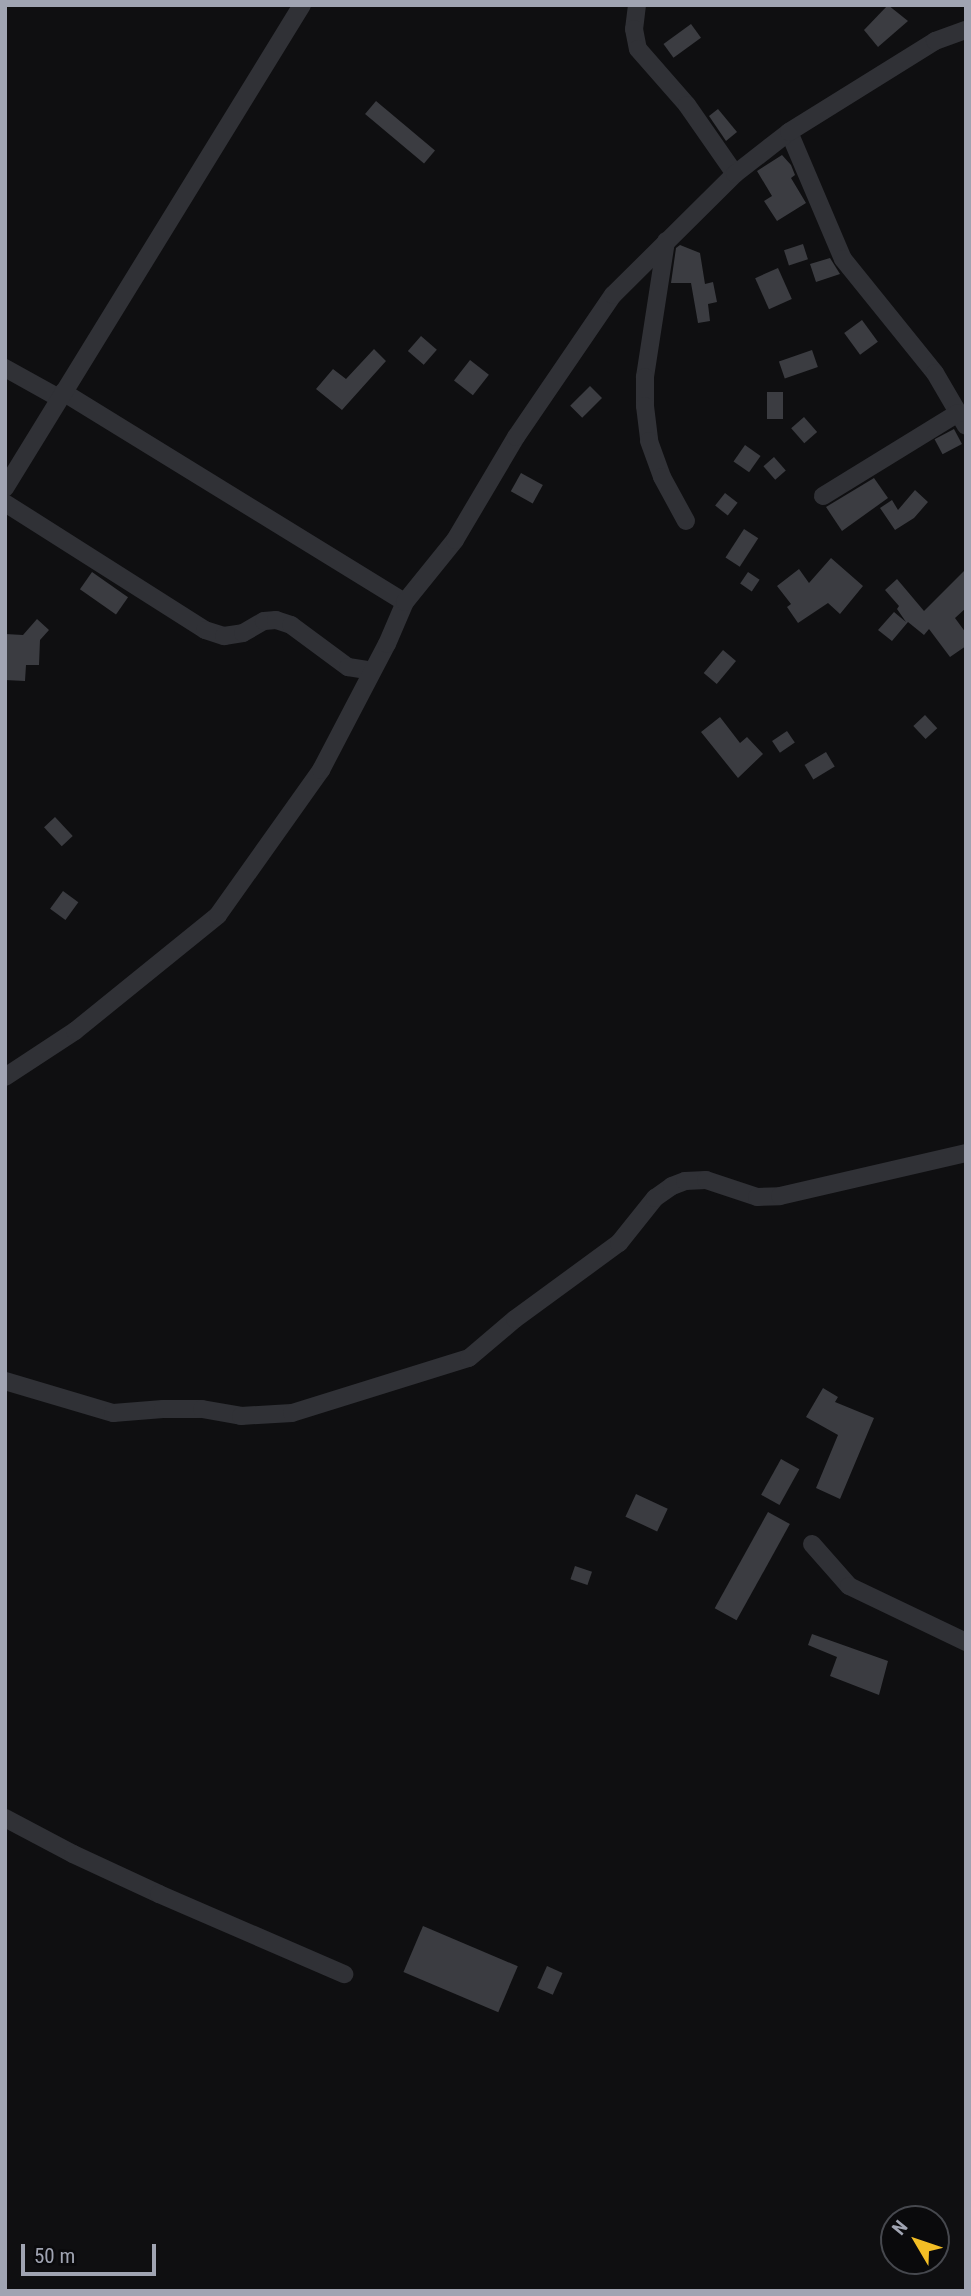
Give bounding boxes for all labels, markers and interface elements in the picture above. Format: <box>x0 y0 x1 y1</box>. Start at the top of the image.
north arrow <box>880 2205 950 2275</box>
text: N <box>887 2216 912 2239</box>
scale bar <box>24 2230 159 2274</box>
text: 50 m <box>34 2244 75 2268</box>

